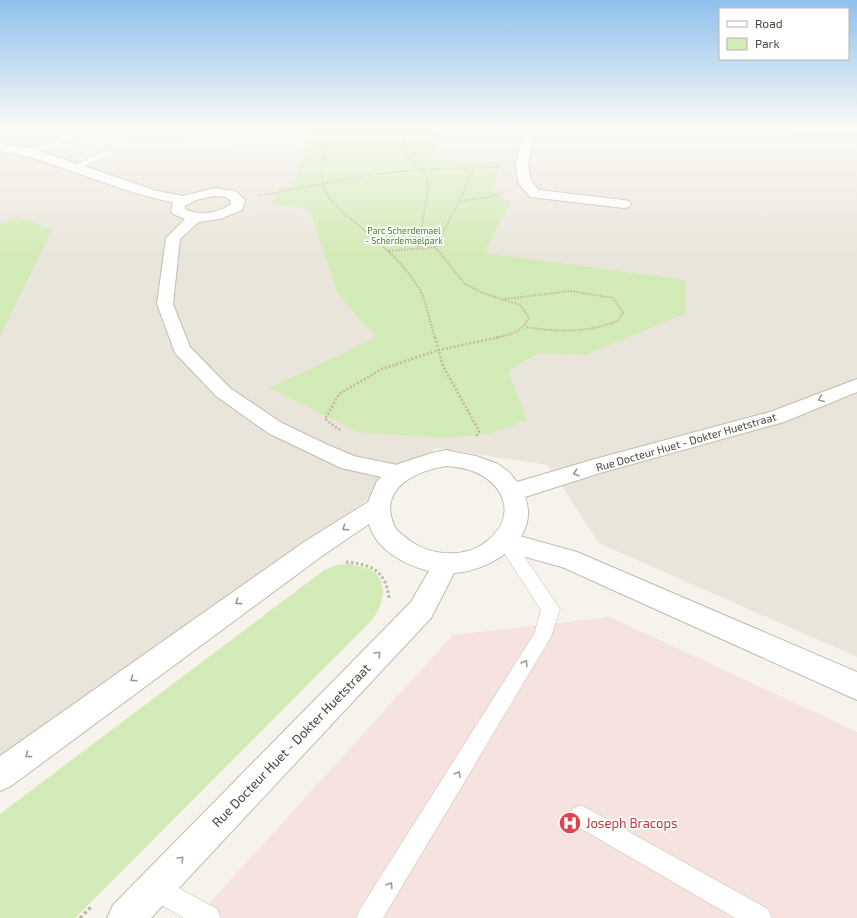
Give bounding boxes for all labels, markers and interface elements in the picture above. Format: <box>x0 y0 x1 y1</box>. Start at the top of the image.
legend <box>719 8 849 60</box>
text: Road <box>755 16 783 30</box>
text: Park <box>755 36 780 50</box>
park label: Parc Scherdemael - Scherdemaelpark <box>365 225 443 246</box>
one-way arrow <box>817 395 824 403</box>
street label: Rue Docteur Huet - Dokter Huetstraat <box>594 410 778 474</box>
one-way arrow <box>573 468 580 477</box>
one-way arrow <box>342 523 349 531</box>
one-way arrow <box>236 597 243 604</box>
one-way arrow <box>373 651 380 659</box>
street label: Rue Docteur Huet - Dokter Huetstraat <box>208 660 374 830</box>
one-way arrow <box>521 660 528 667</box>
one-way arrow <box>130 674 137 681</box>
one-way arrow <box>25 750 32 757</box>
one-way arrow <box>453 771 461 778</box>
hospital icon: Joseph Bracops <box>557 810 583 836</box>
place label: Joseph Bracops <box>586 815 678 831</box>
one-way arrow <box>177 856 184 864</box>
one-way arrow <box>386 882 393 889</box>

